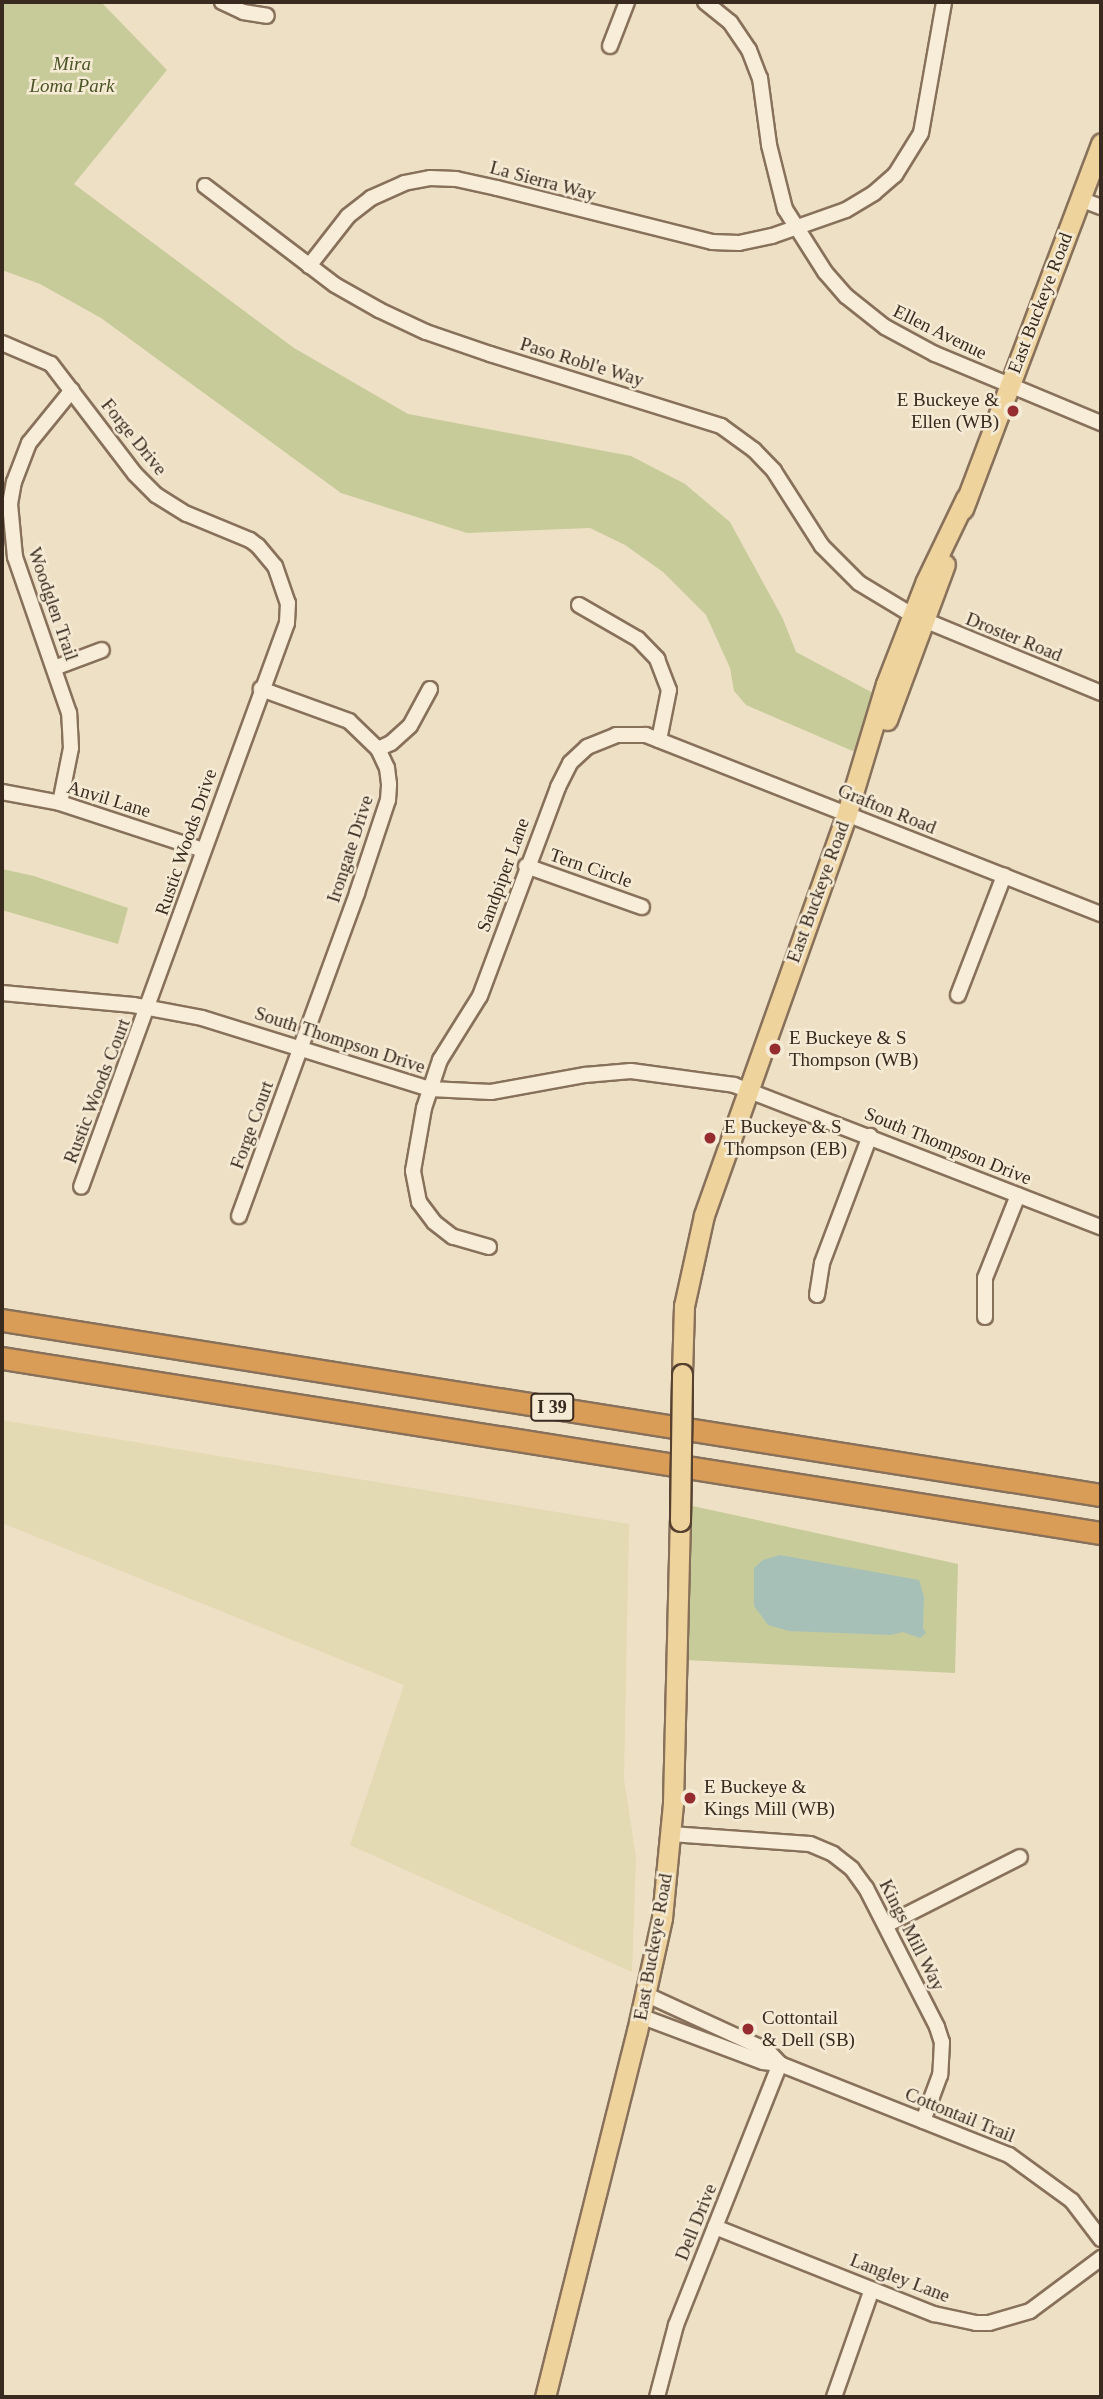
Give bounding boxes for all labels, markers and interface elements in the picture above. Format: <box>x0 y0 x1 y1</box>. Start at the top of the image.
park label: Mira Loma Park <box>30 53 114 97</box>
street label: La Sierra Way <box>487 156 599 206</box>
street label: East Buckeye Road <box>1003 229 1077 377</box>
street label: Ellen Avenue <box>889 299 991 365</box>
street label: Paso Robl'e Way <box>517 332 647 392</box>
place label: E Buckeye & Ellen (WB) <box>897 389 999 433</box>
street label: Forge Drive <box>96 394 172 480</box>
marker: E Buckeye & Ellen (WB) <box>1005 403 1021 419</box>
street label: Woodglen Trail <box>23 544 83 664</box>
street label: Droster Road <box>963 607 1065 667</box>
street label: Rustic Woods Drive <box>150 766 222 918</box>
street label: Anvil Lane <box>65 776 153 822</box>
street label: Grafton Road <box>835 779 939 839</box>
street label: Irongate Drive <box>322 793 378 905</box>
street label: Sandpiper Lane <box>472 815 534 935</box>
street label: East Buckeye Road <box>782 818 854 966</box>
street label: Tern Circle <box>547 843 635 893</box>
street label: South Thompson Drive <box>252 1002 428 1078</box>
street label: Rustic Woods Court <box>59 1015 135 1167</box>
place label: E Buckeye & S Thompson (WB) <box>789 1027 918 1071</box>
marker: E Buckeye & S Thompson (WB) <box>767 1041 783 1057</box>
street label: Forge Court <box>226 1078 278 1172</box>
street label: South Thompson Drive <box>861 1102 1035 1190</box>
place label: E Buckeye & S Thompson (EB) <box>724 1116 847 1160</box>
marker: E Buckeye & S Thompson (EB) <box>702 1130 718 1146</box>
road number: I 39 <box>529 1392 575 1422</box>
place label: E Buckeye & Kings Mill (WB) <box>704 1776 835 1820</box>
marker: E Buckeye & Kings Mill (WB) <box>682 1790 698 1806</box>
street label: East Buckeye Road <box>629 1872 677 2022</box>
street label: Kings Mill Way <box>874 1875 950 1995</box>
place label: Cottontail & Dell (SB) <box>762 2007 855 2051</box>
marker: Cottontail & Dell (SB) <box>740 2021 756 2037</box>
street label: Cottontail Trail <box>901 2083 1019 2147</box>
street label: Dell Drive <box>670 2180 722 2264</box>
street label: Langley Lane <box>847 2249 953 2307</box>

